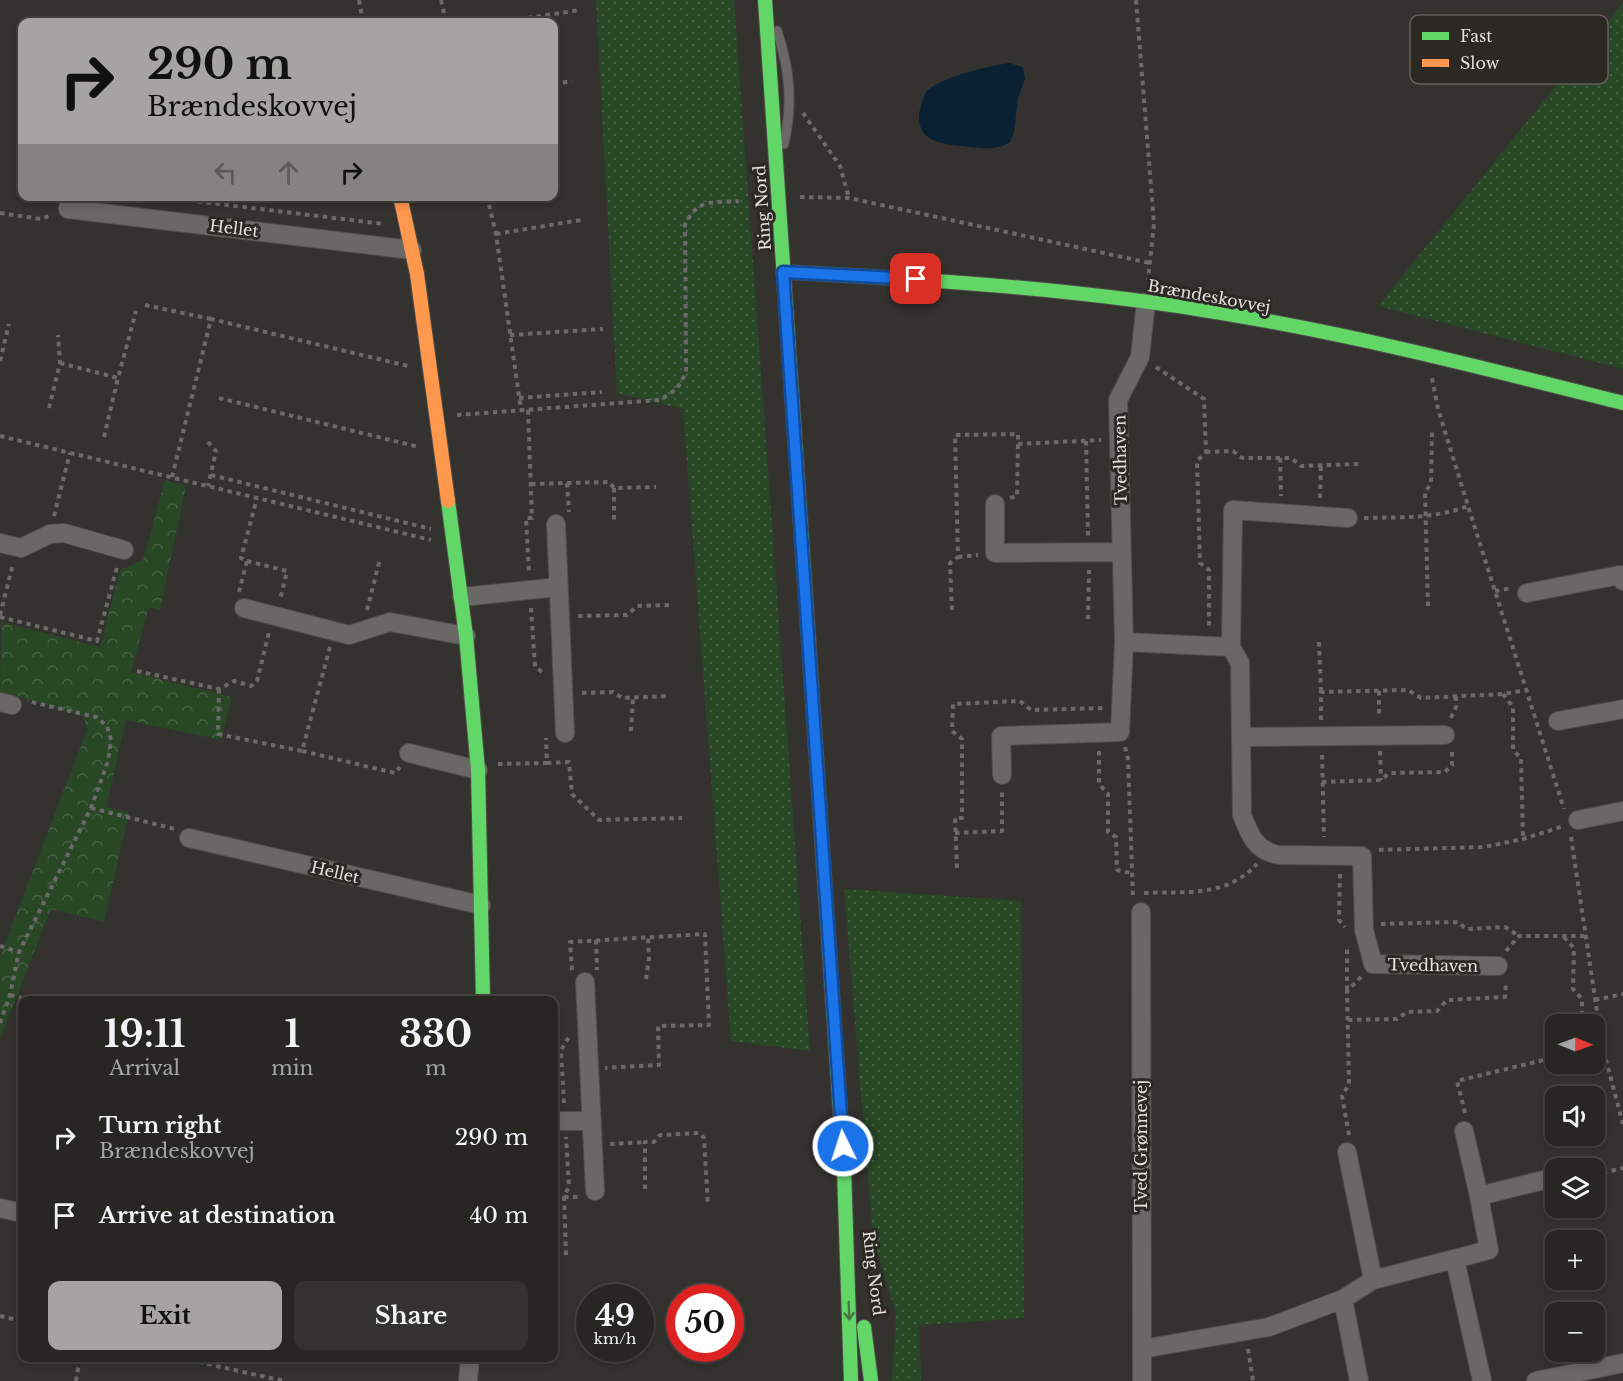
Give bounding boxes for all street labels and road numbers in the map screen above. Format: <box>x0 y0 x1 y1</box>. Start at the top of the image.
street label: Ring Nord <box>749 164 775 251</box>
street label: Hellet <box>208 215 260 241</box>
street label: Brændeskovvej <box>1146 275 1272 317</box>
street label: Tvedhaven <box>1109 415 1131 505</box>
street label: Hellet <box>309 857 361 887</box>
street label: Tvedhaven <box>1388 954 1478 976</box>
street label: Tved Grønnevej <box>1131 1080 1151 1212</box>
street label: Ring Nord <box>859 1229 889 1317</box>

